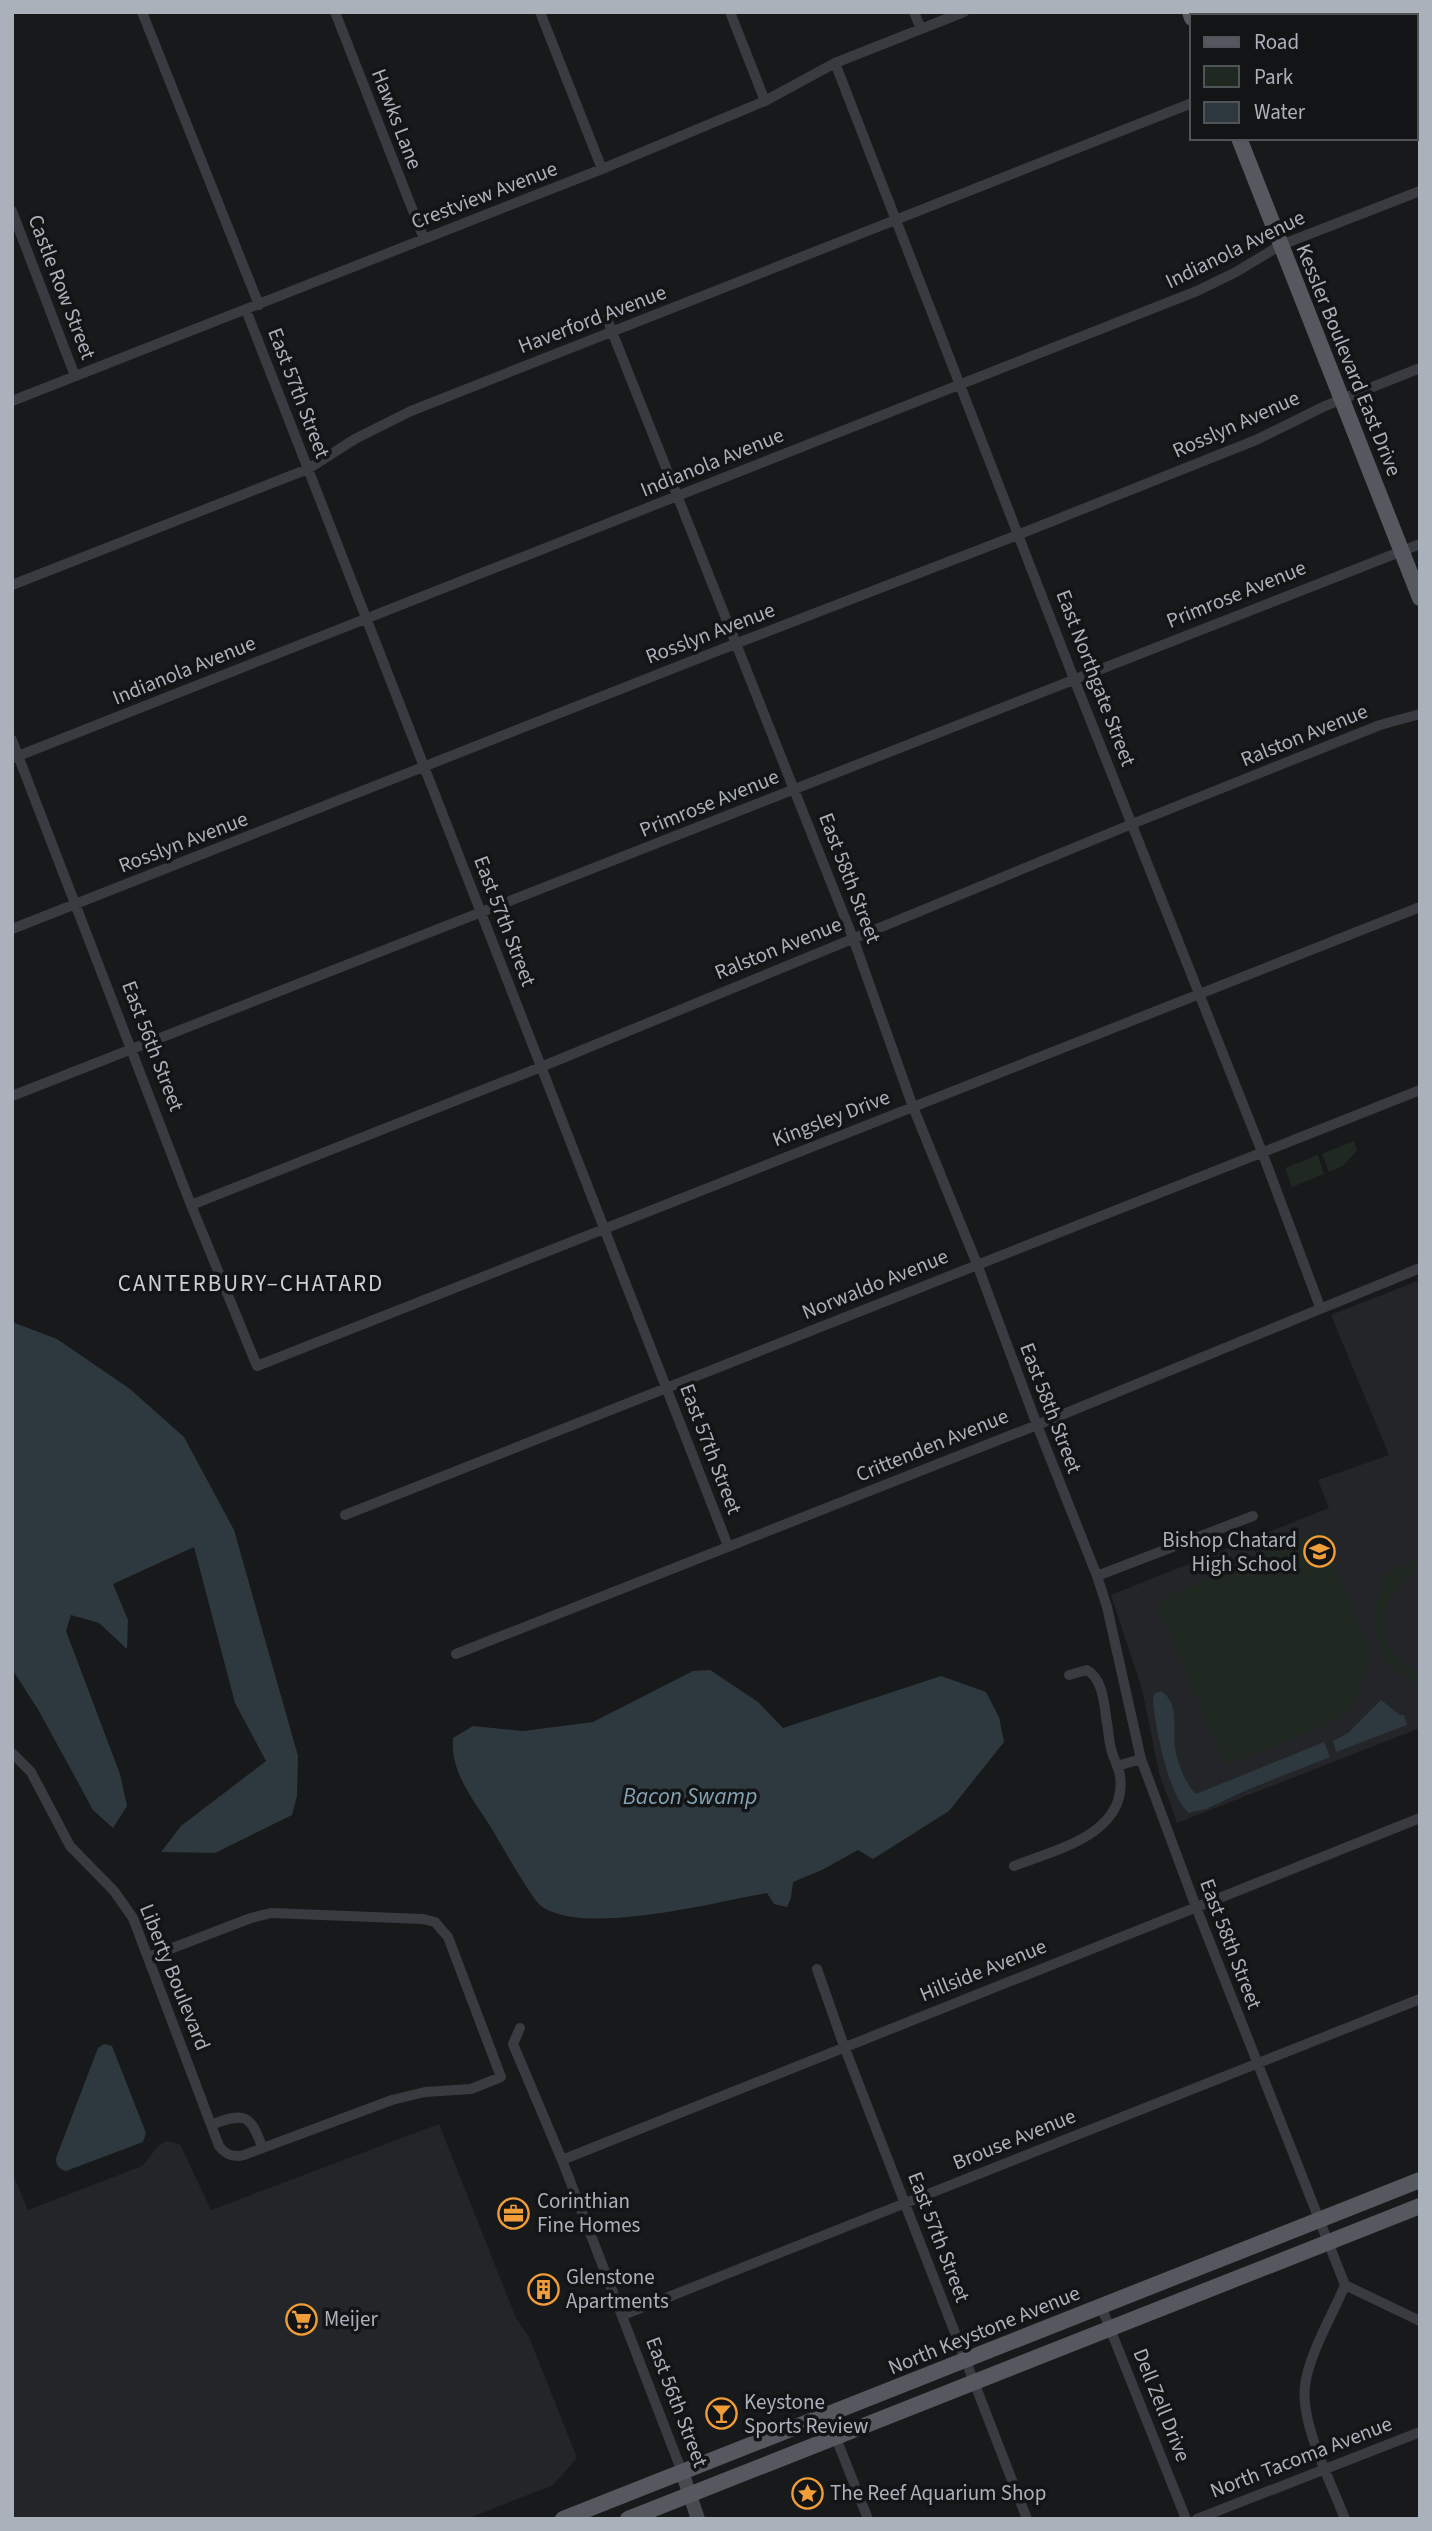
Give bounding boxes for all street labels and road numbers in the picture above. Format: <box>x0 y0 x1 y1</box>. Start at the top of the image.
street label: Hawks Lane <box>364 64 430 174</box>
street label: Crestview Avenue <box>407 153 561 237</box>
street label: Indianola Avenue <box>1160 202 1310 296</box>
street label: Castle Row Street <box>21 210 103 364</box>
street label: Kessler Boulevard East Drive <box>1289 239 1409 481</box>
street label: Haverford Avenue <box>513 277 671 361</box>
street label: East 57th Street <box>260 323 338 463</box>
street label: Rosslyn Avenue <box>1168 383 1304 465</box>
street label: Indianola Avenue <box>636 420 788 504</box>
street label: Primrose Avenue <box>1162 552 1310 636</box>
street label: East Northgate Street <box>1049 585 1143 771</box>
street label: Rosslyn Avenue <box>641 595 779 671</box>
street label: Indianola Avenue <box>108 628 260 712</box>
street label: Ralston Avenue <box>1236 696 1372 774</box>
street label: Primrose Avenue <box>635 761 783 845</box>
street label: Rosslyn Avenue <box>114 804 252 880</box>
street label: East 58th Street <box>811 808 889 948</box>
street label: East 57th Street <box>466 851 544 991</box>
street label: Ralston Avenue <box>710 909 846 987</box>
street label: East 56th Street <box>114 976 192 1116</box>
street label: Kingsley Drive <box>768 1082 894 1154</box>
street label: Norwaldo Avenue <box>797 1241 953 1327</box>
street label: East 58th Street <box>1012 1338 1090 1478</box>
street label: East 57th Street <box>672 1379 750 1519</box>
street label: Crittenden Avenue <box>851 1401 1013 1489</box>
street label: East 58th Street <box>1192 1874 1270 2014</box>
street label: Liberty Boulevard <box>132 1899 218 2055</box>
street label: Hillside Avenue <box>915 1931 1051 2009</box>
street label: Brouse Avenue <box>948 2101 1080 2177</box>
street label: East 57th Street <box>900 2167 978 2307</box>
street label: North Keystone Avenue <box>883 2278 1085 2382</box>
street label: East 56th Street <box>638 2332 716 2472</box>
street label: Dell Zell Drive <box>1126 2344 1198 2466</box>
street label: North Tacoma Avenue <box>1206 2408 1396 2506</box>

